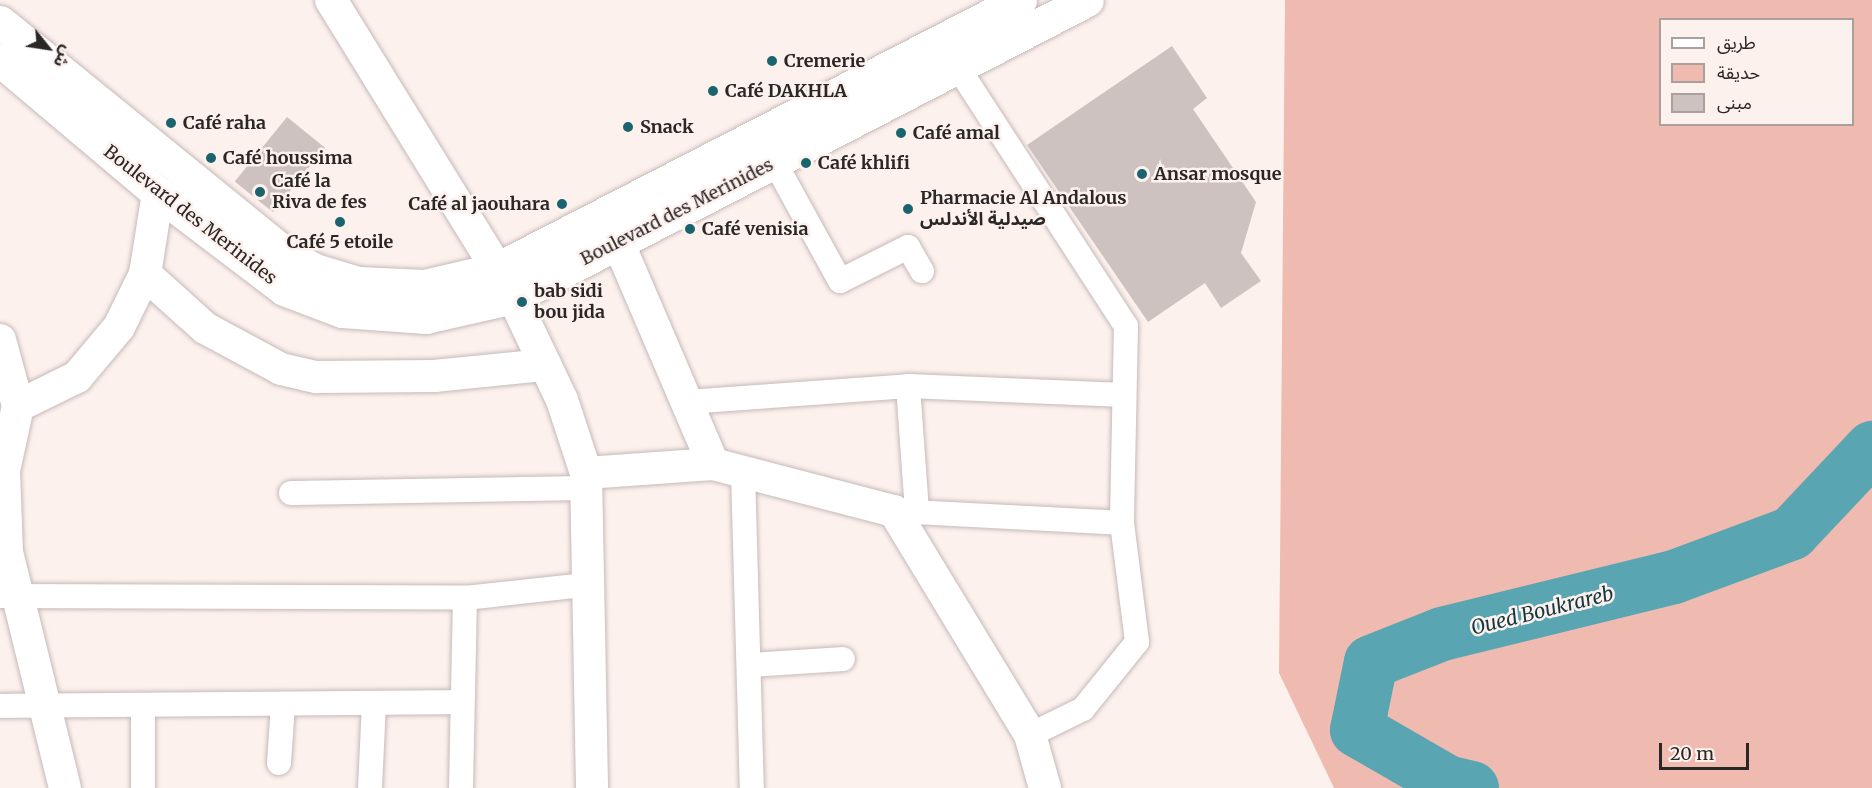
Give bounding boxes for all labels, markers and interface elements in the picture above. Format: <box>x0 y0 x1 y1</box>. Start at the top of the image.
north arrow <box>18 18 78 78</box>
legend <box>1659 18 1854 126</box>
text: طريق <box>1717 31 1756 54</box>
text: ش <box>49 43 78 71</box>
place label: Cremerie <box>784 50 865 72</box>
marker: Cremerie <box>765 54 779 68</box>
text: حديقة <box>1717 61 1760 84</box>
place label: Café DAKHLA <box>725 80 847 102</box>
marker: Café DAKHLA <box>706 84 720 98</box>
text: مبنى <box>1717 91 1752 114</box>
place label: Café raha <box>183 112 266 134</box>
marker: Café raha <box>164 116 178 130</box>
place label: Snack <box>640 116 694 138</box>
marker: Snack <box>621 120 635 134</box>
place label: Café amal <box>913 122 1000 144</box>
marker: Café amal <box>894 126 908 140</box>
street label: Boulevard des Merinides <box>99 141 281 289</box>
place label: Café houssima <box>223 147 353 169</box>
marker: Café houssima <box>204 151 218 165</box>
place label: Café khlifi <box>818 152 910 174</box>
street label: Boulevard des Merinides <box>577 154 777 270</box>
marker: Café khlifi <box>799 156 813 170</box>
place label: Ansar mosque <box>1154 163 1282 185</box>
marker: Ansar mosque <box>1135 167 1149 181</box>
place label: Café la Riva de fes <box>272 171 367 213</box>
marker: Café la Riva de fes <box>253 185 267 199</box>
place label: Pharmacie Al Andalous صيدلية الأندلس <box>920 188 1126 230</box>
place label: Café al jaouhara <box>409 193 550 215</box>
marker: Café al jaouhara <box>555 197 569 211</box>
marker: Pharmacie Al Andalous صيدلية الأندلس <box>901 202 915 216</box>
marker: Café 5 etoile <box>333 215 347 229</box>
place label: Café venisia <box>702 218 808 240</box>
marker: Café venisia <box>683 222 697 236</box>
place label: Café 5 etoile <box>287 231 393 253</box>
place label: bab sidi bou jida <box>534 281 605 324</box>
marker: bab sidi bou jida <box>515 295 529 309</box>
water label: Oued Boukrareb <box>1468 581 1616 639</box>
scale bar <box>1662 731 1752 769</box>
text: 20 m <box>1670 742 1714 765</box>

